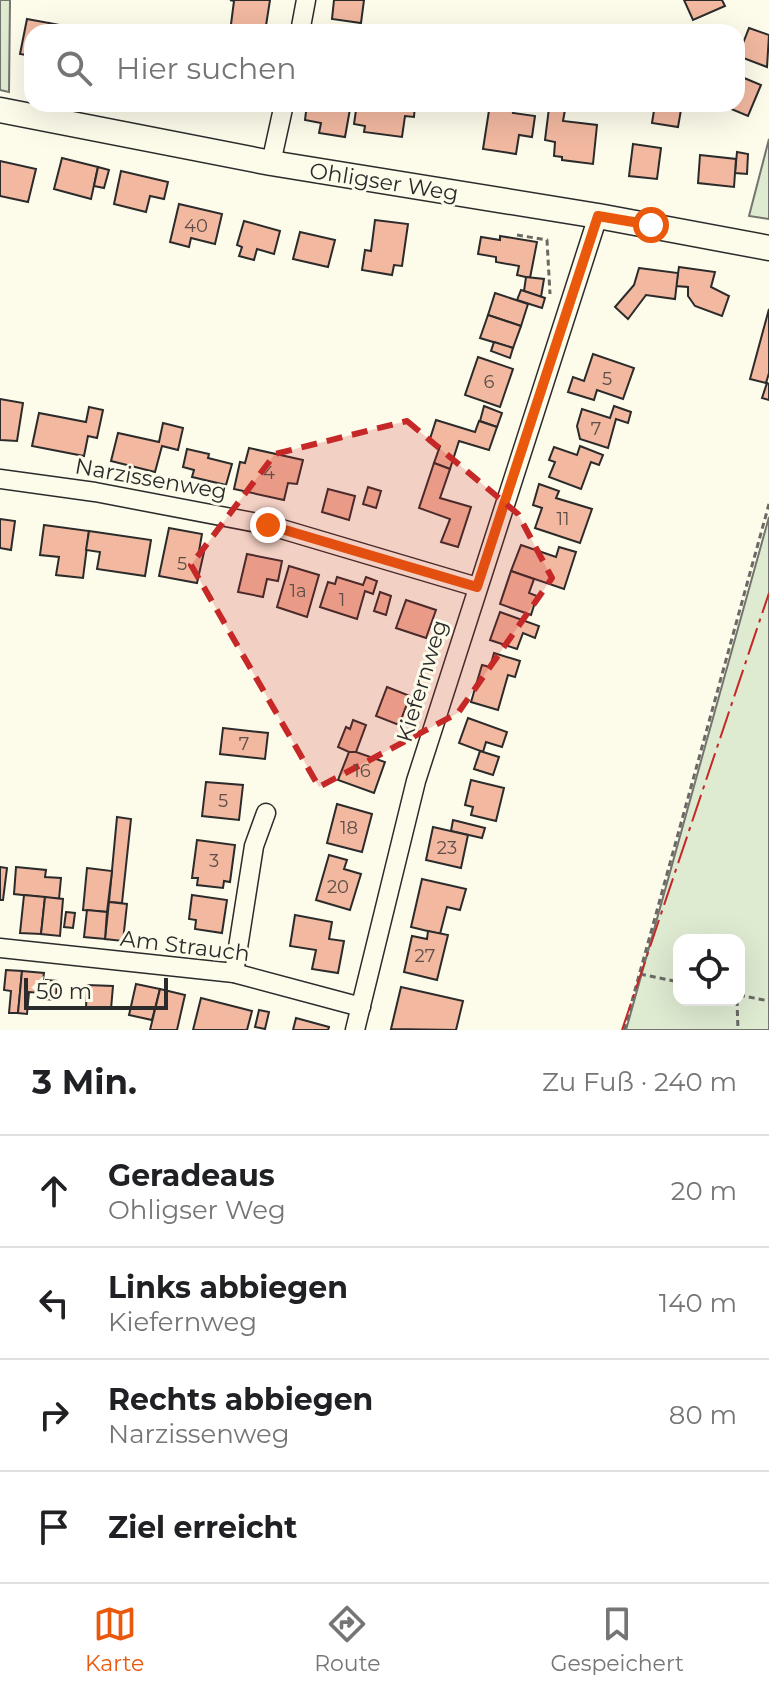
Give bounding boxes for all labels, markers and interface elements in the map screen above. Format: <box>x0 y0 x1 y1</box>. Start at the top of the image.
search box <box>24 24 745 112</box>
icon: search <box>52 46 96 90</box>
text: Hier suchen <box>116 50 297 87</box>
street label: Ohligser Weg <box>308 157 460 207</box>
route start <box>633 207 669 243</box>
house number: 40 <box>184 215 208 237</box>
house number: 5 <box>602 368 612 390</box>
house number: 6 <box>484 371 495 393</box>
house number: 7 <box>591 418 601 440</box>
street label: Narzissenweg <box>73 452 229 506</box>
house number: 4 <box>263 462 275 484</box>
route end <box>250 507 286 543</box>
house number: 11 <box>557 508 570 530</box>
house number: 5 <box>177 553 187 575</box>
house number: 1a <box>289 580 307 602</box>
house number: 1 <box>339 589 345 611</box>
street label: Kiefernweg <box>391 617 453 745</box>
house number: 7 <box>239 733 249 755</box>
house number: 16 <box>353 760 371 782</box>
house number: 5 <box>218 790 228 812</box>
house number: 18 <box>340 817 358 839</box>
house number: 23 <box>437 837 457 859</box>
house number: 3 <box>209 850 219 872</box>
house number: 20 <box>327 876 349 898</box>
street label: Am Strauch <box>119 925 251 967</box>
map controls <box>673 934 745 1006</box>
button: locate <box>673 934 745 1006</box>
house number: 27 <box>415 945 435 967</box>
scale bar <box>24 974 168 1010</box>
text: 50 m <box>36 978 92 1005</box>
text: 3 Min. <box>32 1061 137 1103</box>
text: Zu Fuß · 240 m <box>542 1066 737 1098</box>
text: Geradeaus <box>108 1157 275 1194</box>
icon: ahead <box>32 1169 76 1213</box>
text: 20 m <box>671 1175 737 1207</box>
text: Ohligser Weg <box>108 1194 286 1226</box>
text: Links abbiegen <box>108 1269 348 1306</box>
icon: left <box>32 1281 76 1325</box>
text: 140 m <box>659 1287 737 1319</box>
text: Kiefernweg <box>108 1306 257 1338</box>
text: Rechts abbiegen <box>108 1381 373 1418</box>
icon: right <box>32 1393 76 1437</box>
text: 80 m <box>669 1399 737 1431</box>
text: Narzissenweg <box>108 1418 290 1450</box>
icon: arrive <box>32 1505 76 1549</box>
text: Ziel erreicht <box>108 1509 297 1546</box>
tab: Karte <box>85 1602 144 1677</box>
tab: Route <box>314 1602 380 1677</box>
tab: Gespeichert <box>550 1602 684 1677</box>

